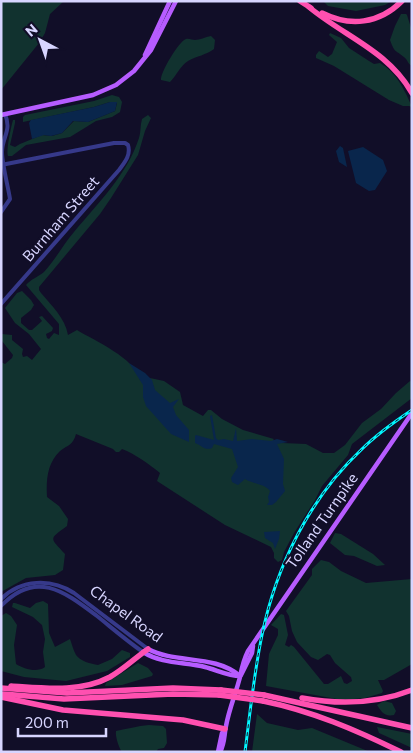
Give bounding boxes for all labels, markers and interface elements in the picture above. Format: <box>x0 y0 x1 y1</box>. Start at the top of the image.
north arrow <box>15 15 65 65</box>
text: N <box>22 20 41 40</box>
street label: Burnham Street <box>18 172 102 265</box>
street label: Tolland Turnpike <box>281 469 361 572</box>
street label: Chapel Road <box>87 581 166 646</box>
scale bar <box>18 706 105 738</box>
text: 200 m <box>25 713 69 731</box>

